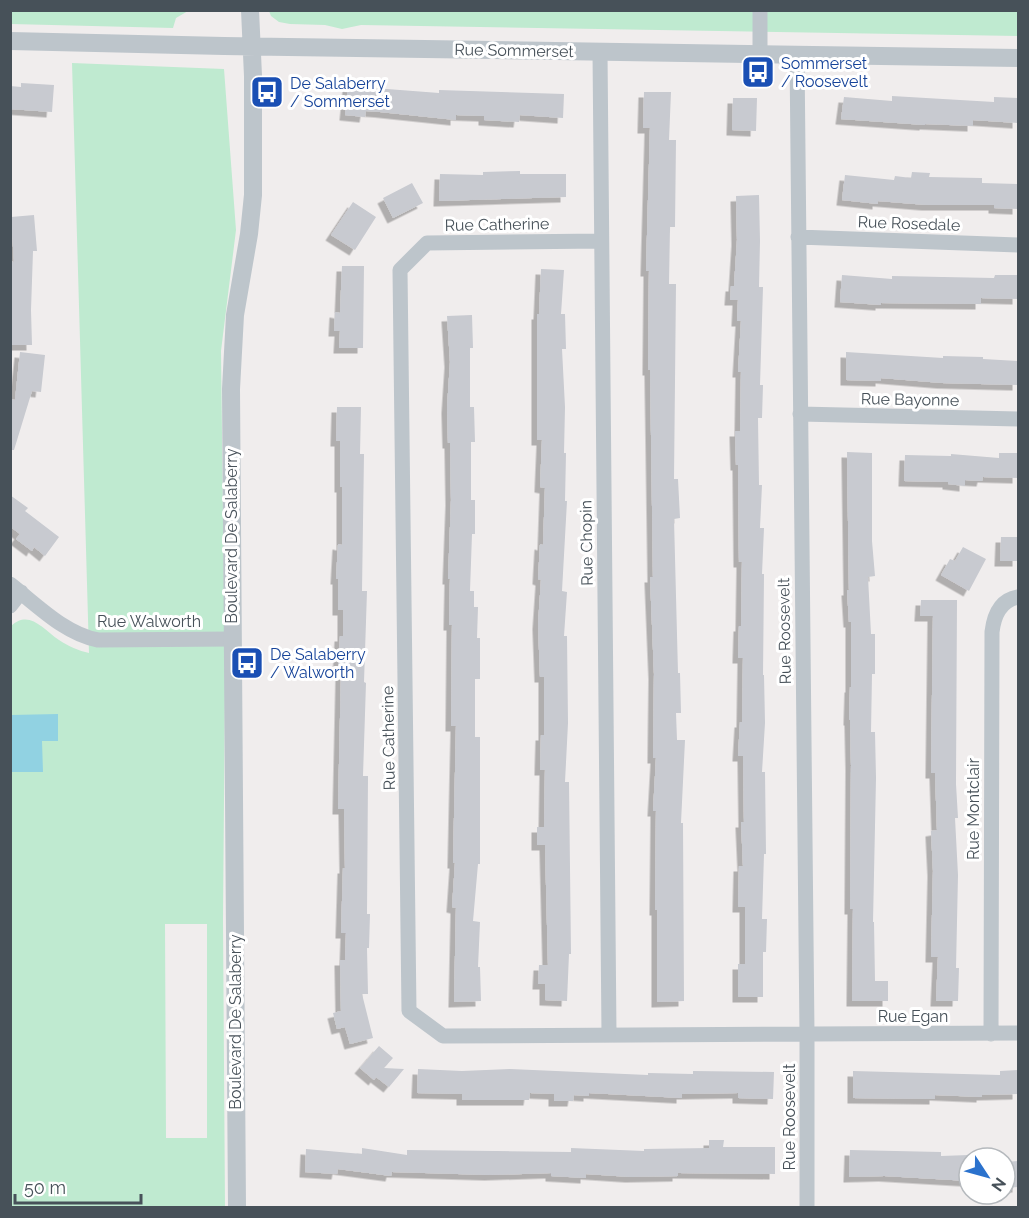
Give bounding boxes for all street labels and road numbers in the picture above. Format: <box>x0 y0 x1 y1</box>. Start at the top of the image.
street label: Rue Sommerset <box>454 40 574 61</box>
street label: Rue Rosedale <box>857 212 961 235</box>
street label: Rue Catherine <box>444 214 550 235</box>
street label: Rue Bayonne <box>861 389 959 410</box>
street label: Boulevard De Salaberry <box>222 448 241 624</box>
street label: Rue Chopin <box>576 500 597 586</box>
street label: Rue Roosevelt <box>774 577 795 685</box>
street label: Rue Walworth <box>97 612 201 631</box>
street label: Rue Catherine <box>378 685 399 791</box>
street label: Rue Montclair <box>964 758 983 860</box>
street label: Boulevard De Salaberry <box>226 934 245 1110</box>
street label: Rue Egan <box>878 1007 948 1026</box>
street label: Rue Roosevelt <box>780 1063 799 1170</box>

